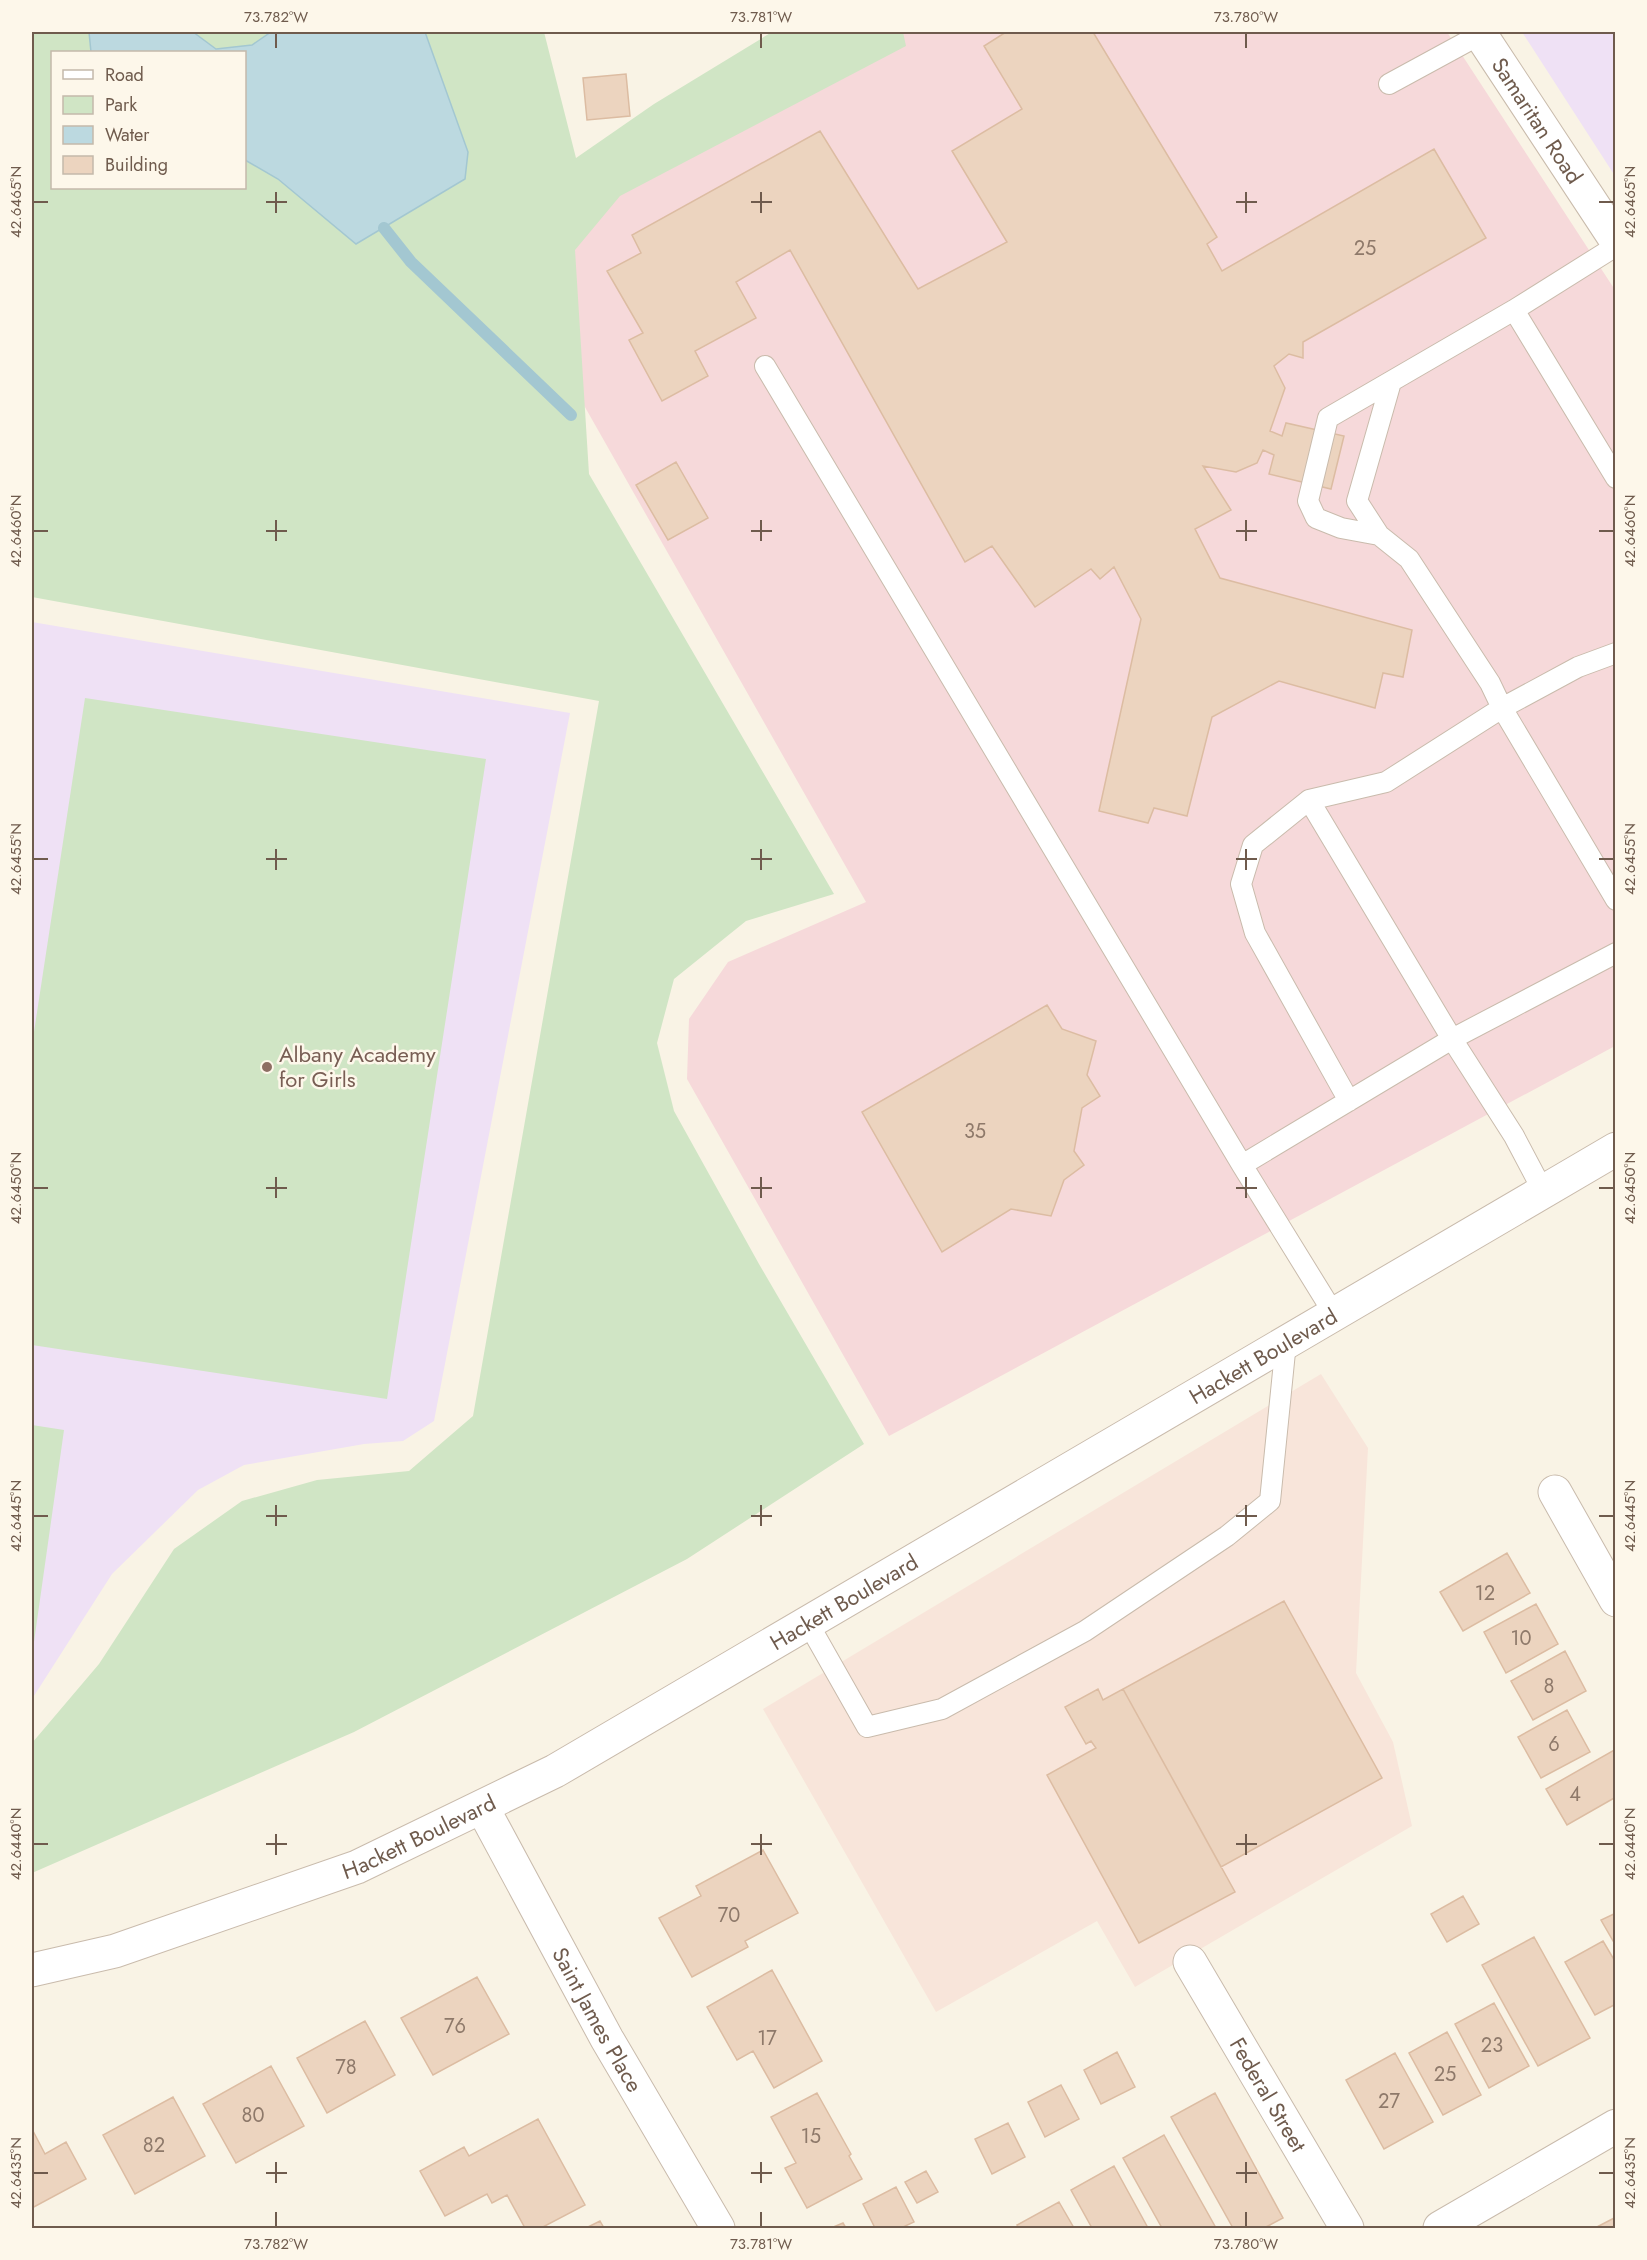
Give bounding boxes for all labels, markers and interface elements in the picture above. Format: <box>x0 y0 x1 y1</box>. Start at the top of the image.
text: 73.782°W <box>244 6 308 28</box>
text: 73.781°W <box>730 6 792 28</box>
text: 73.780°W <box>1214 6 1278 28</box>
legend <box>51 51 246 189</box>
street label: Samaritan Road <box>1484 51 1591 190</box>
text: Road <box>105 62 144 88</box>
text: Park <box>105 92 137 118</box>
text: Water <box>105 122 150 148</box>
text: Building <box>105 152 168 178</box>
text: 42.6465°N <box>5 166 27 238</box>
text: 42.6465°N <box>1619 166 1641 238</box>
house number: 25 <box>1354 234 1376 263</box>
text: 42.6460°N <box>5 495 27 567</box>
text: 42.6460°N <box>1619 495 1641 567</box>
text: 42.6455°N <box>5 823 27 895</box>
text: 42.6455°N <box>1619 823 1641 895</box>
place label: Albany Academy for Girls <box>279 1038 436 1095</box>
marker: Albany Academy for Girls <box>260 1060 274 1074</box>
house number: 35 <box>964 1117 986 1146</box>
text: 42.6450°N <box>5 1152 27 1224</box>
text: 42.6450°N <box>1619 1152 1641 1224</box>
street label: Hackett Boulevard <box>1183 1300 1343 1412</box>
text: 42.6445°N <box>5 1480 27 1552</box>
text: 42.6445°N <box>1619 1480 1641 1552</box>
street label: Hackett Boulevard <box>764 1546 924 1658</box>
house number: 12 <box>1475 1579 1495 1608</box>
house number: 10 <box>1511 1624 1532 1653</box>
house number: 8 <box>1544 1672 1554 1701</box>
house number: 6 <box>1548 1730 1560 1759</box>
house number: 4 <box>1569 1780 1581 1809</box>
street label: Hackett Boulevard <box>338 1786 501 1887</box>
text: 42.6440°N <box>5 1808 27 1880</box>
text: 42.6440°N <box>1619 1808 1641 1880</box>
house number: 70 <box>718 1901 740 1930</box>
street label: Saint James Place <box>544 1941 651 2098</box>
house number: 76 <box>444 2012 466 2041</box>
house number: 17 <box>757 2024 777 2053</box>
street label: Federal Street <box>1222 2031 1315 2158</box>
house number: 23 <box>1481 2031 1503 2060</box>
house number: 78 <box>335 2053 357 2082</box>
house number: 25 <box>1434 2060 1456 2089</box>
house number: 27 <box>1378 2087 1400 2116</box>
house number: 80 <box>242 2101 264 2130</box>
house number: 15 <box>801 2122 821 2151</box>
house number: 82 <box>143 2131 165 2160</box>
text: 42.6435°N <box>5 2137 27 2209</box>
text: 42.6435°N <box>1619 2137 1641 2209</box>
text: 73.782°W <box>244 2233 308 2255</box>
text: 73.781°W <box>730 2233 792 2255</box>
text: 73.780°W <box>1214 2233 1278 2255</box>

